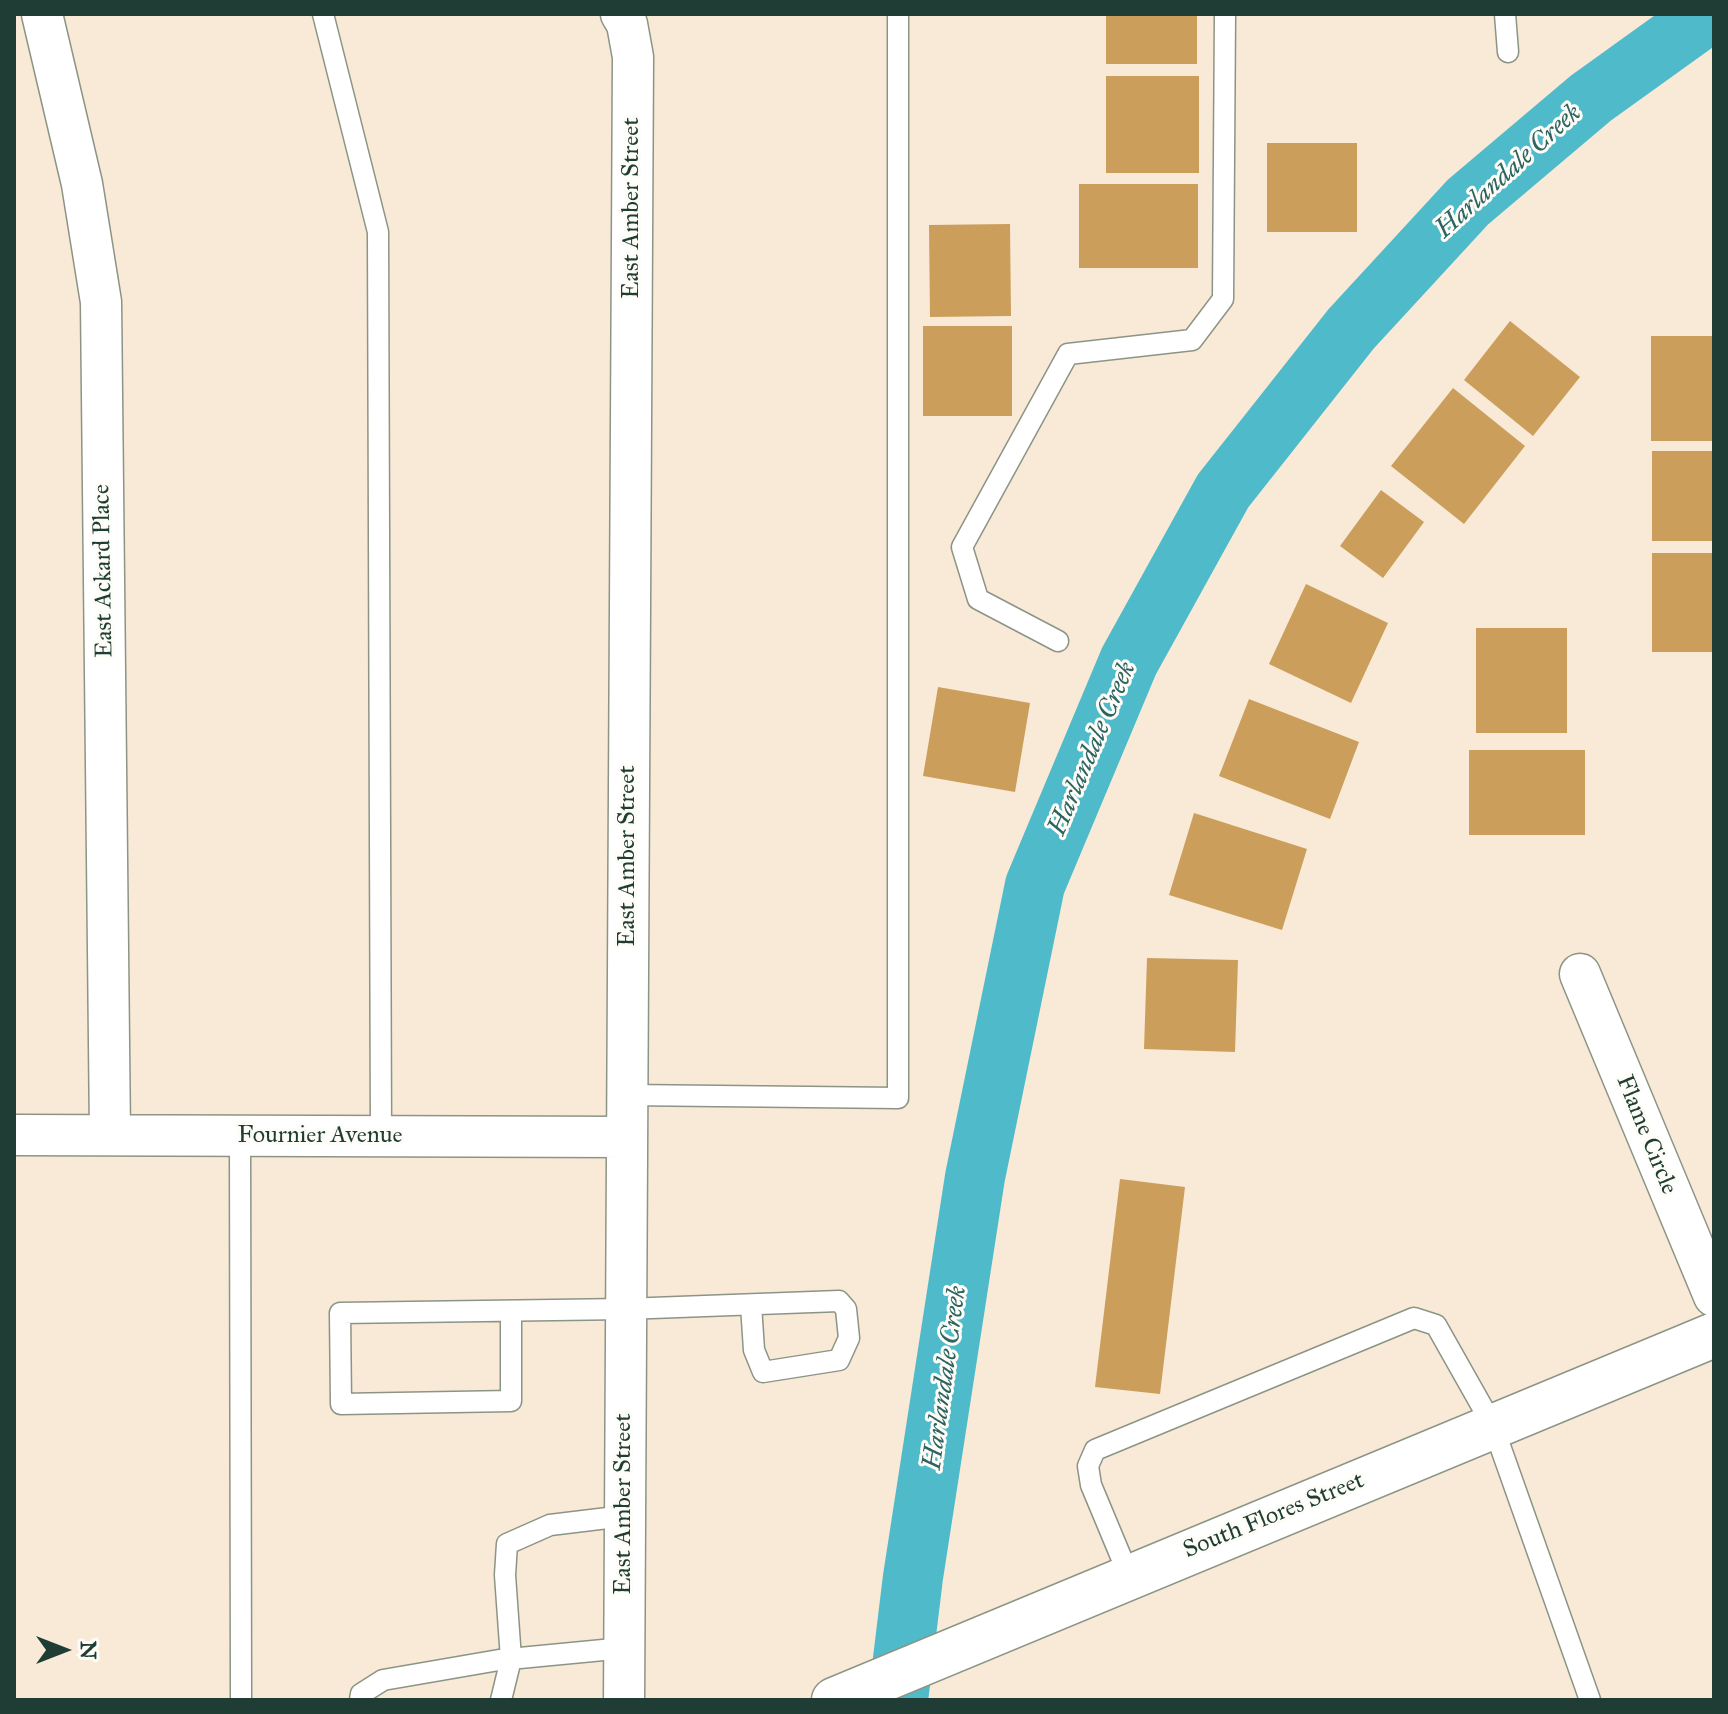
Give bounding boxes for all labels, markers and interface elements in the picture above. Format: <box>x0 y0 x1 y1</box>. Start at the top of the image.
water label: Harlandale Creek <box>1430 98 1588 246</box>
street label: East Amber Street <box>618 117 646 299</box>
street label: East Ackard Place <box>88 484 120 658</box>
water label: Harlandale Creek <box>1042 657 1144 841</box>
street label: East Amber Street <box>614 765 642 947</box>
street label: Flame Circle <box>1609 1071 1683 1199</box>
street label: Fournier Avenue <box>238 1122 402 1150</box>
water label: Harlandale Creek <box>918 1284 974 1472</box>
street label: East Amber Street <box>610 1413 638 1595</box>
street label: South Flores Street <box>1179 1467 1369 1565</box>
north arrow <box>24 1610 104 1690</box>
text: N <box>75 1641 102 1659</box>

